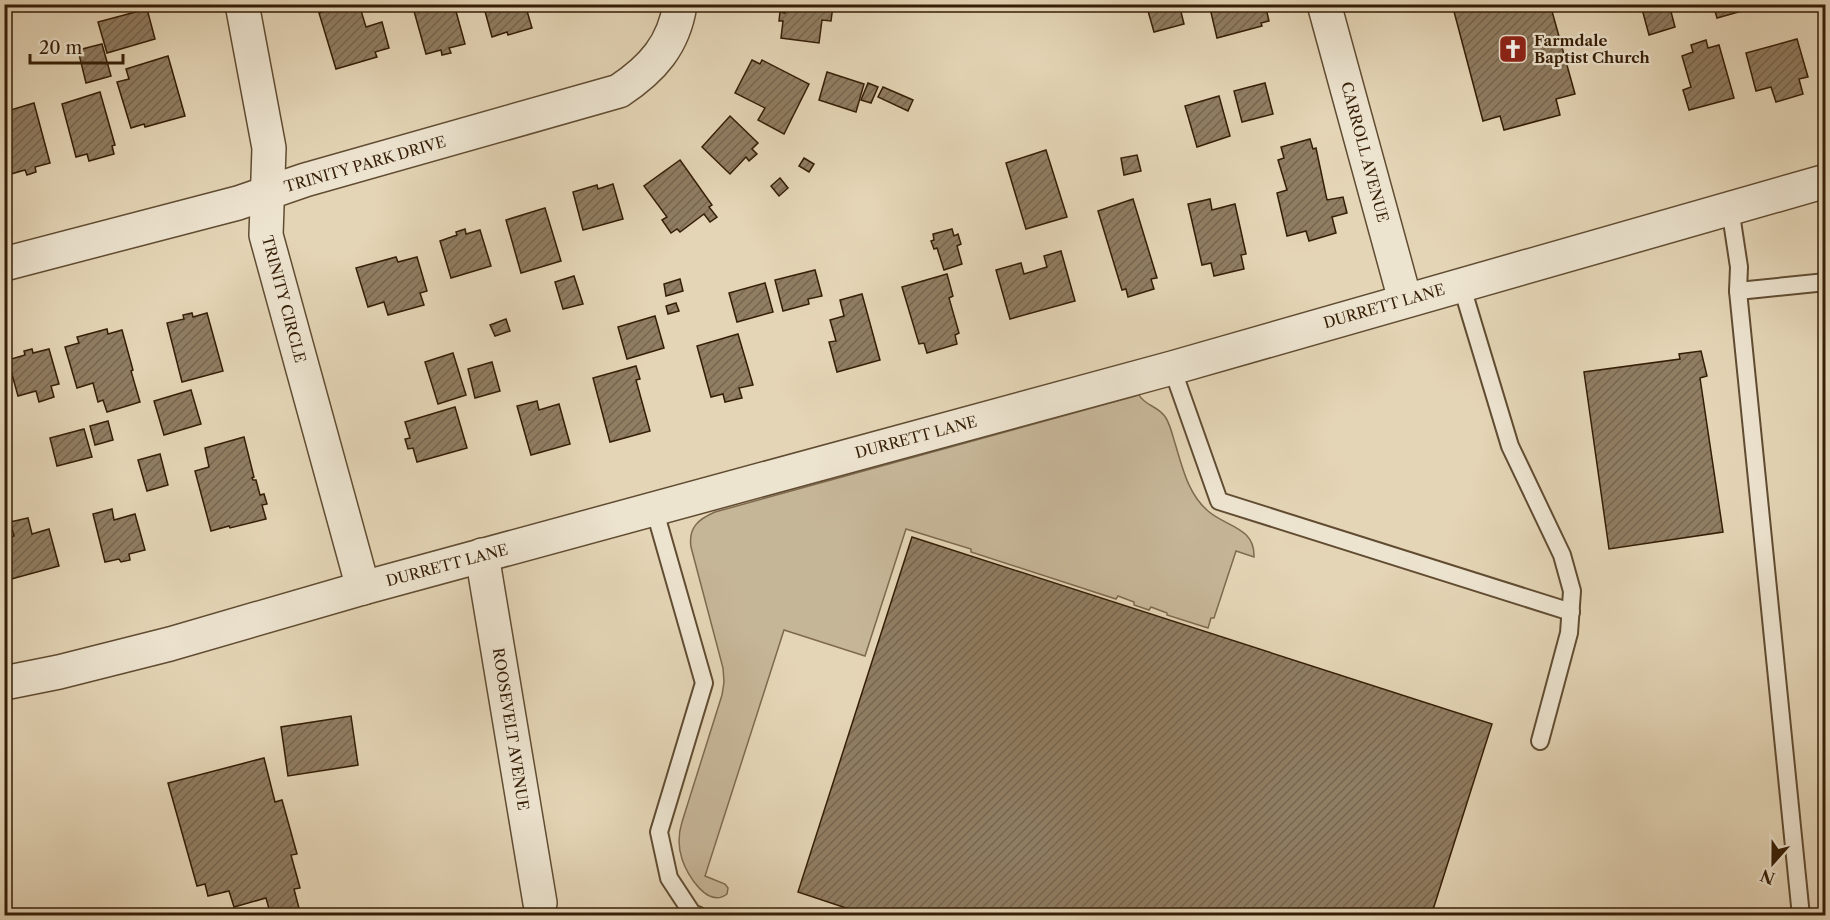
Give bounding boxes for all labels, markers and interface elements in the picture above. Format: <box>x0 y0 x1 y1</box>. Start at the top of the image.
scale bar <box>30 27 123 65</box>
place label: Farmdale Baptist Church <box>1534 31 1651 67</box>
church icon: Farmdale Baptist Church <box>1497 33 1529 65</box>
text: 20 m <box>39 37 83 59</box>
street label: CARROLL AVENUE <box>1337 80 1393 224</box>
street label: TRINITY PARK DRIVE <box>282 132 448 196</box>
street label: TRINITY CIRCLE <box>258 233 310 365</box>
street label: DURRETT LANE <box>1321 280 1447 332</box>
street label: DURRETT LANE <box>853 412 979 462</box>
street label: DURRETT LANE <box>384 540 510 590</box>
street label: ROOSEVELT AVENUE <box>489 646 533 812</box>
north arrow <box>1743 833 1803 893</box>
text: N <box>1757 865 1778 889</box>

